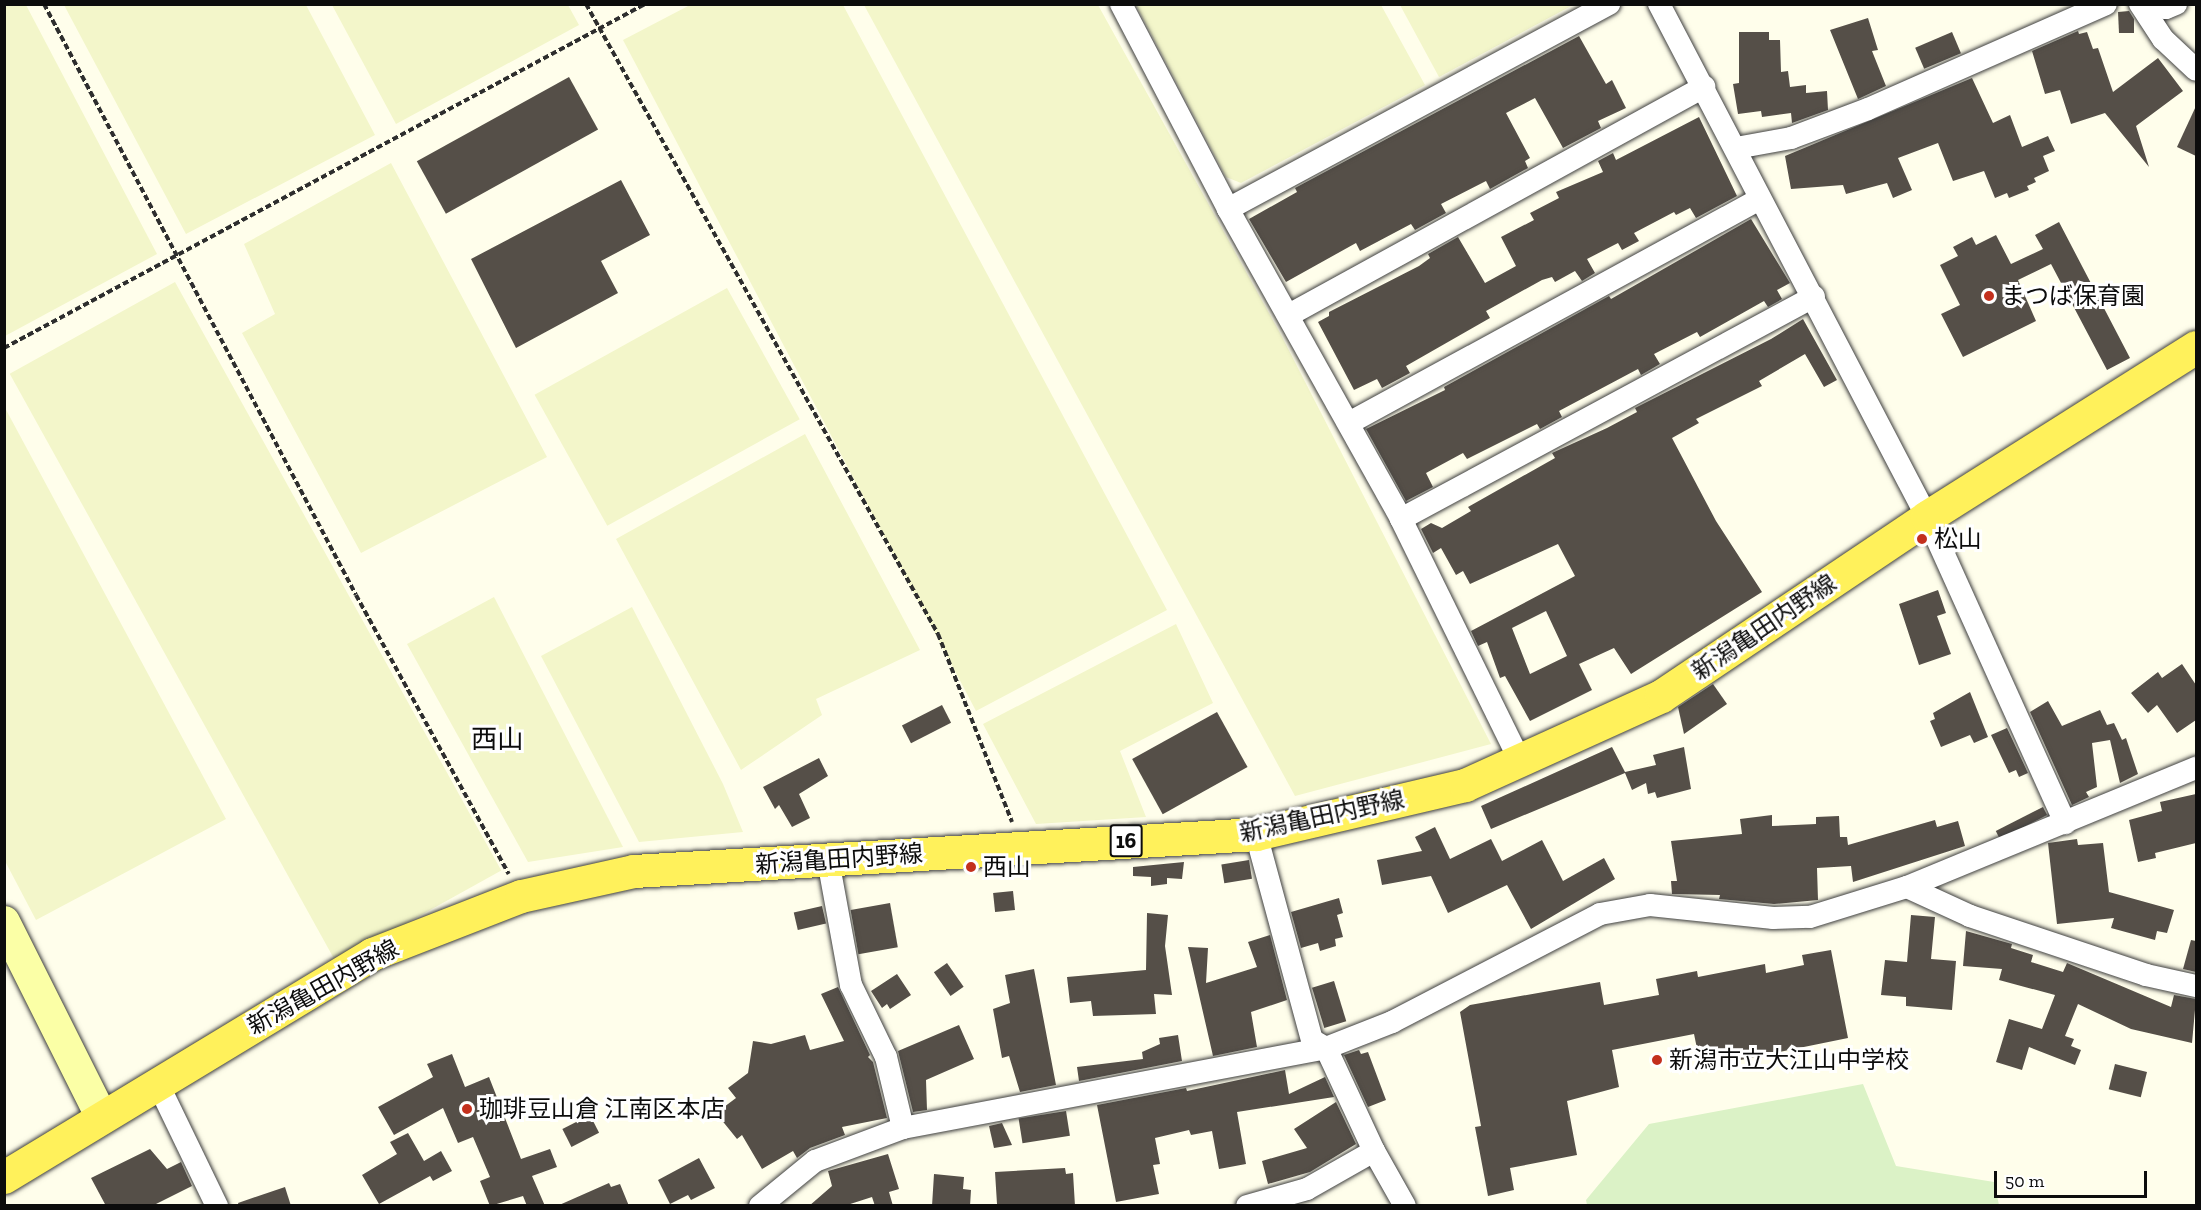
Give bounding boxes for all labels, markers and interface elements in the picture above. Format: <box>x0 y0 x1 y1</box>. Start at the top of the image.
place label: まつば保育園 <box>2001 282 2145 310</box>
marker: まつば保育園 <box>1982 289 1996 303</box>
place label: 松山 <box>1934 525 1982 553</box>
marker: 松山 <box>1915 532 1929 546</box>
street label: 新潟亀田内野線 <box>1686 568 1842 686</box>
district label: 西山 <box>471 724 523 756</box>
street label: 新潟亀田内野線 <box>1237 784 1407 848</box>
road number: 16 <box>1110 822 1142 860</box>
street label: 新潟亀田内野線 <box>754 839 924 879</box>
place label: 西山 <box>983 853 1031 881</box>
marker: 西山 <box>964 860 978 874</box>
street label: 新潟亀田内野線 <box>243 934 403 1040</box>
place label: 新潟市立大江山中学校 <box>1669 1046 1909 1074</box>
marker: 新潟市立大江山中学校 <box>1650 1053 1664 1067</box>
place label: 珈琲豆山倉 江南区本店 <box>479 1095 724 1123</box>
marker: 珈琲豆山倉 江南区本店 <box>460 1102 474 1116</box>
scale bar <box>1997 1159 2150 1197</box>
text: 50 m <box>2005 1170 2044 1192</box>

